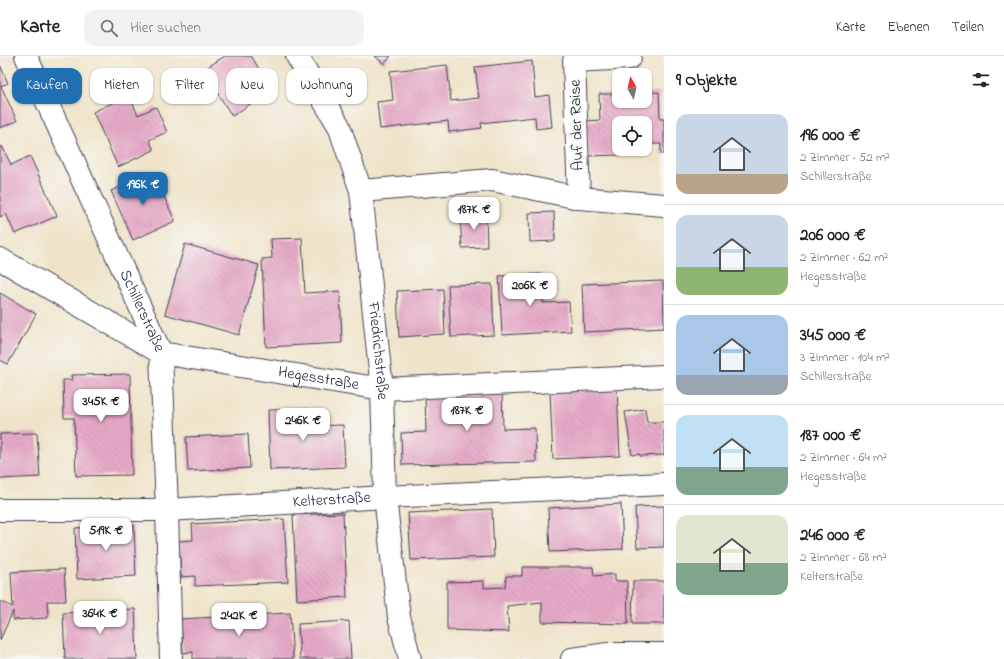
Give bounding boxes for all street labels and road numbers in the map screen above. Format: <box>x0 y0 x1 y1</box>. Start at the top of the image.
street label: Auf der Raise <box>563 78 591 171</box>
street label: Schillerstraße <box>113 266 171 357</box>
street label: Friedrichstraße <box>361 300 394 401</box>
street label: Hegesstraße <box>276 360 362 397</box>
street label: Kelterstraße <box>292 486 372 514</box>

